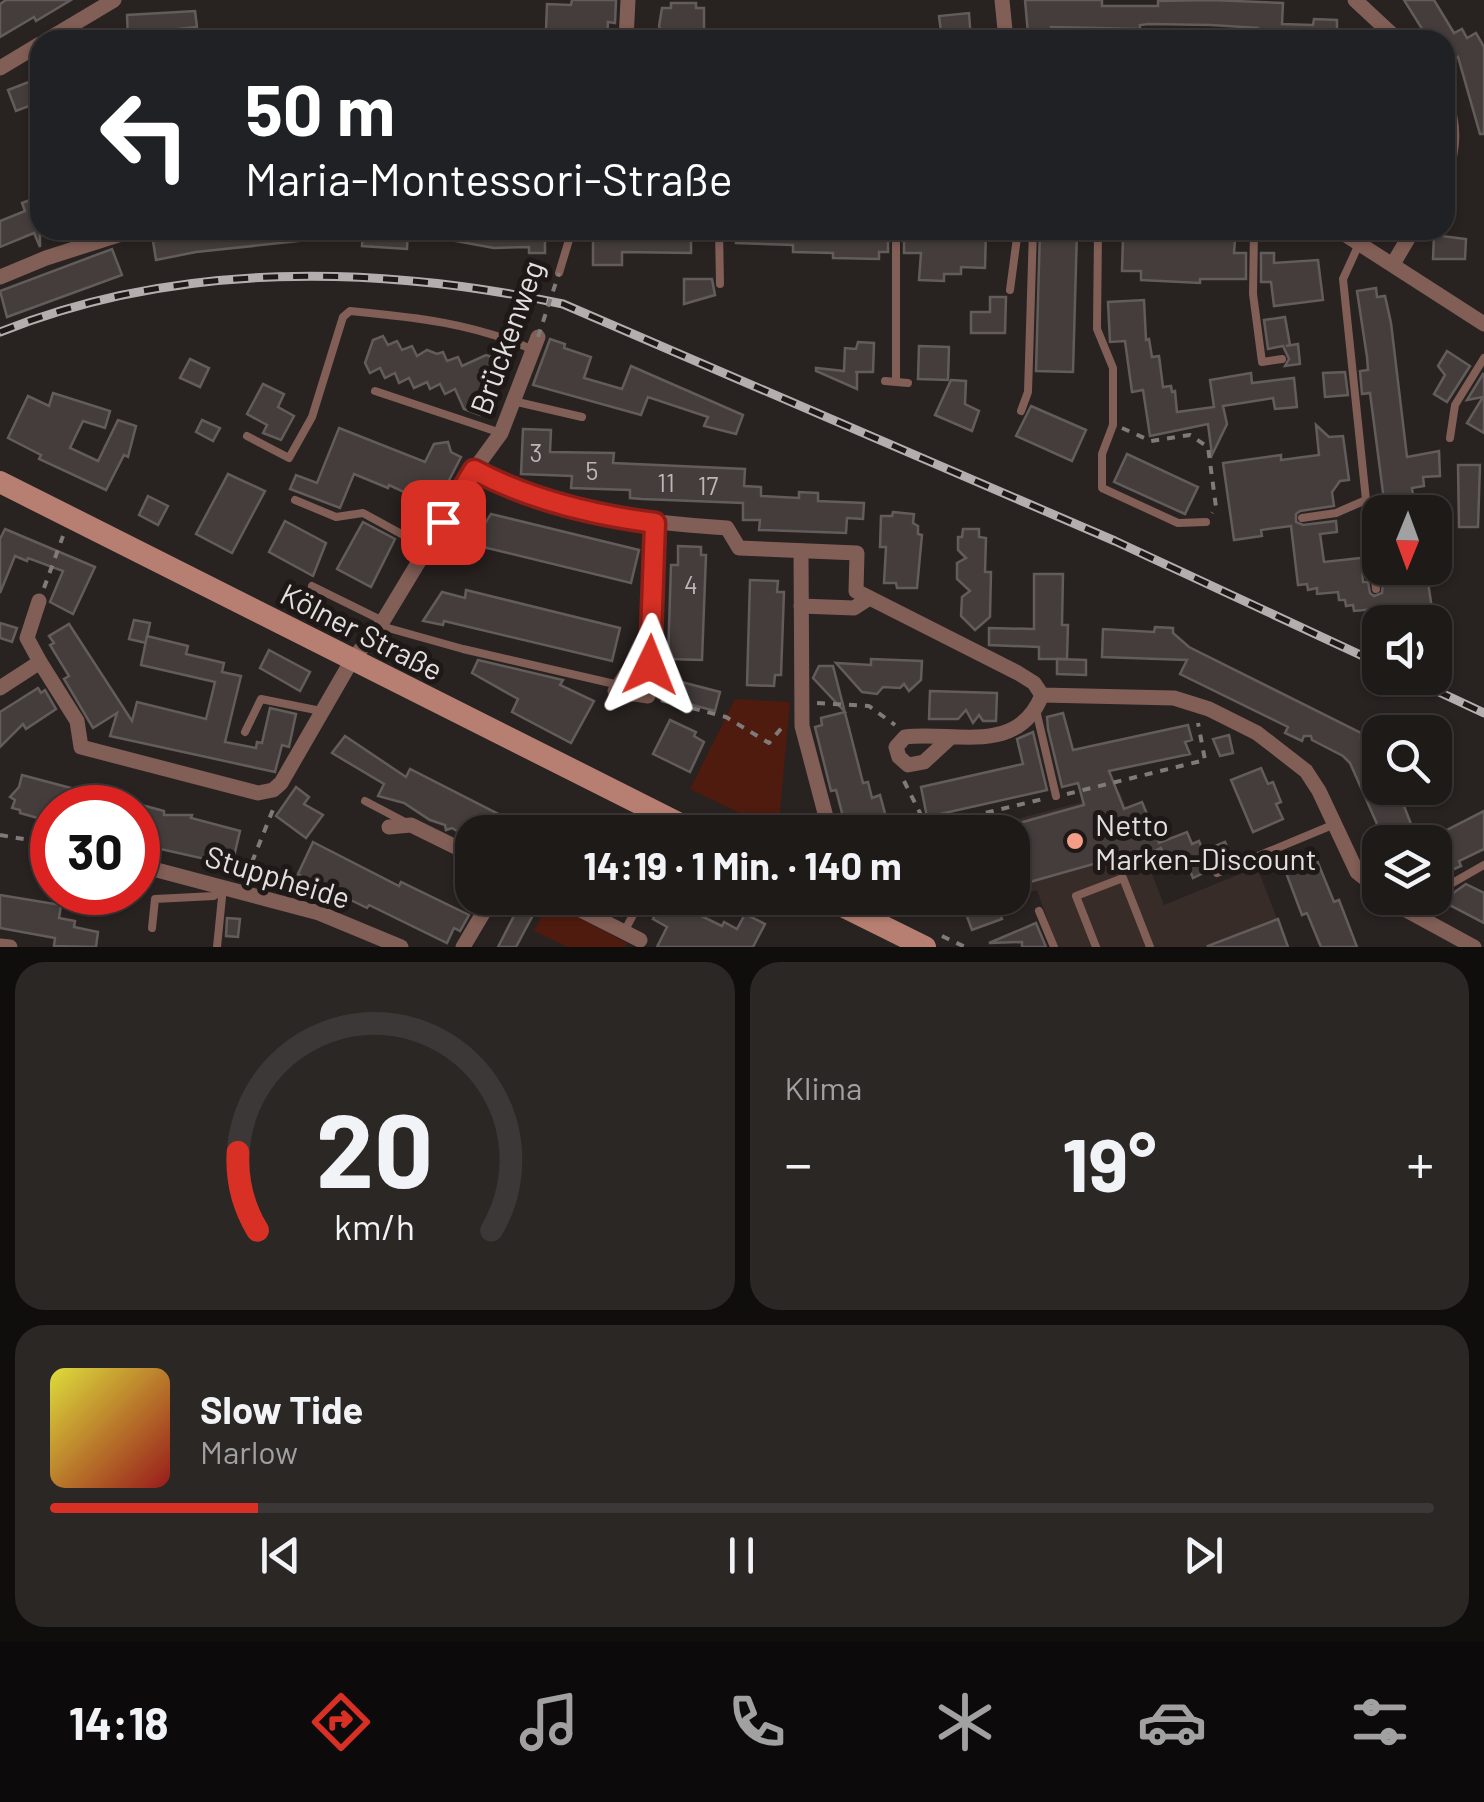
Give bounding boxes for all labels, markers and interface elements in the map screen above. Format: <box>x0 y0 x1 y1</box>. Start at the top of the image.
text: 50 m <box>245 66 395 150</box>
icon: left <box>80 70 210 200</box>
text: Maria-Montessori-Straße <box>245 151 733 205</box>
street label: Brückenweg <box>462 255 550 419</box>
house number: 3 <box>530 437 542 467</box>
house number: 5 <box>586 455 598 485</box>
house number: 11 <box>657 467 675 497</box>
house number: 17 <box>698 470 718 500</box>
pin <box>401 480 486 565</box>
icon: arrive <box>416 495 471 550</box>
north arrow <box>1362 495 1452 585</box>
map controls <box>1362 495 1452 915</box>
house number: 4 <box>684 569 698 599</box>
street label: Kölner Straße <box>275 575 449 687</box>
button: sound <box>1362 605 1452 695</box>
position arrow <box>598 613 702 717</box>
button: search <box>1362 715 1452 805</box>
speed limit sign: 30 <box>30 785 160 915</box>
place label: Netto Marken-Discount <box>1095 806 1317 876</box>
button: layers <box>1362 825 1452 915</box>
marker: Netto Marken-Discount <box>1064 830 1086 852</box>
street label: Stuppheide <box>201 837 355 915</box>
text: 14:19 · 1 Min. · 140 m <box>583 842 902 888</box>
text: Klima <box>785 1068 862 1106</box>
text: 20 <box>316 1084 434 1209</box>
text: 19° <box>1062 1117 1157 1207</box>
text: − <box>785 1129 812 1195</box>
text: + <box>1406 1129 1434 1195</box>
text: km/h <box>334 1204 415 1247</box>
text: Slow Tide <box>200 1386 363 1432</box>
text: Marlow <box>200 1432 298 1470</box>
icon: previous <box>253 1528 308 1583</box>
icon: pause <box>714 1528 769 1583</box>
icon: next <box>1176 1528 1231 1583</box>
icon: directions <box>306 1687 376 1757</box>
icon: music <box>514 1687 584 1757</box>
icon: phone <box>722 1687 792 1757</box>
icon: climate <box>930 1687 1000 1757</box>
icon: car <box>1137 1687 1207 1757</box>
icon: filters <box>1345 1687 1415 1757</box>
text: 14:18 <box>69 1695 169 1749</box>

